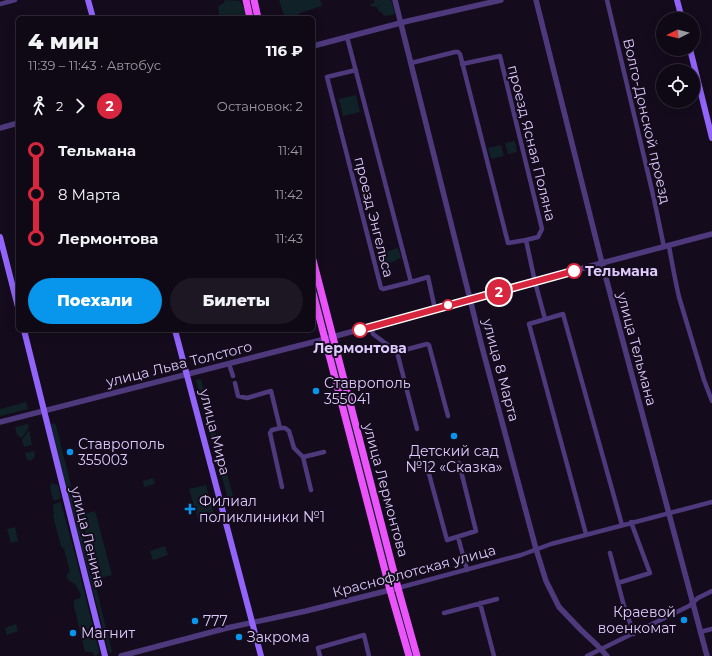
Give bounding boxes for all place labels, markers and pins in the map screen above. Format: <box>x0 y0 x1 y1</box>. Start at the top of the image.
place label: Тельмана <box>585 262 658 280</box>
marker: Тельмана <box>566 263 582 279</box>
unlabelled marker <box>442 299 454 311</box>
marker: Лермонтова <box>352 322 368 338</box>
place label: Лермонтова <box>313 339 407 357</box>
place label: Ставрополь 355041 <box>324 374 411 408</box>
marker: Ставрополь 355041 <box>311 386 321 396</box>
marker: Детский сад №12 «Сказка» <box>449 431 459 441</box>
place label: Ставрополь 355003 <box>78 435 165 469</box>
place label: Детский сад №12 «Сказка» <box>405 442 503 476</box>
marker: Ставрополь 355003 <box>65 447 75 457</box>
place label: Филиал поликлиники №1 <box>199 492 325 526</box>
marker: Филиал поликлиники №1 <box>184 503 196 515</box>
place label: Краевой военкомат <box>598 603 676 637</box>
place label: 777 <box>203 612 228 630</box>
marker: Краевой военкомат <box>679 615 689 625</box>
marker: 777 <box>190 616 200 626</box>
place label: Магнит <box>81 624 135 642</box>
marker: Магнит <box>68 628 78 638</box>
place label: Закрома <box>247 628 310 646</box>
marker: Закрома <box>234 632 244 642</box>

